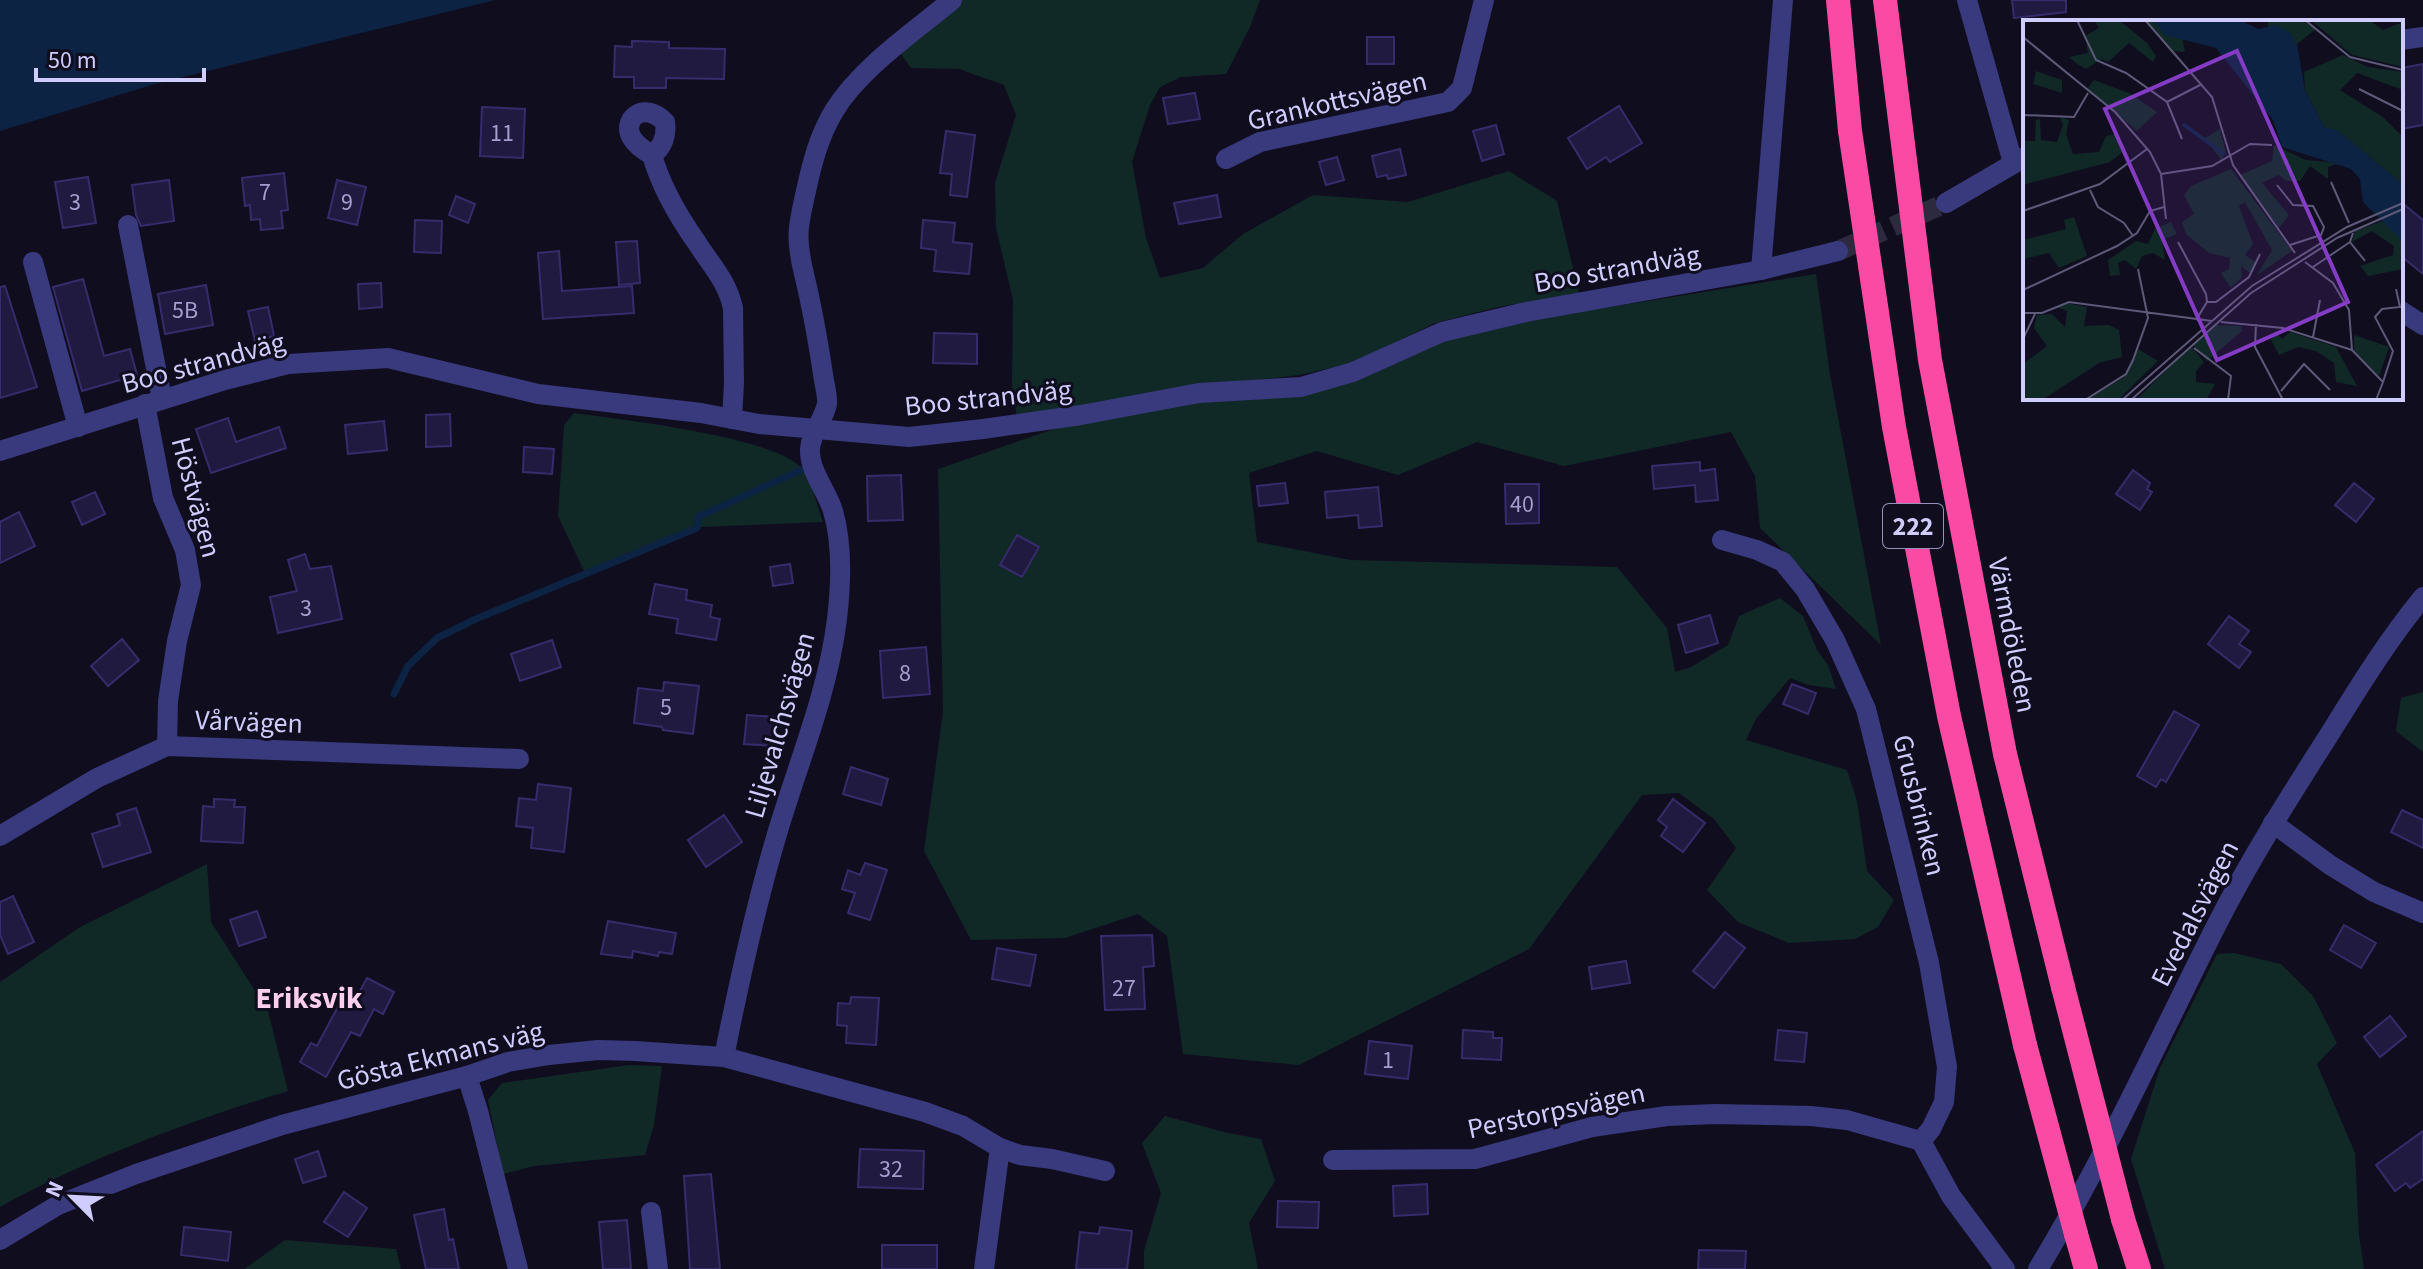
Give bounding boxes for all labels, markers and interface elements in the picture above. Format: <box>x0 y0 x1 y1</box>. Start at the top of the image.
inset map <box>2023 20 2403 400</box>
scale bar <box>36 32 204 82</box>
text: 50 m <box>48 43 97 78</box>
street label: Grankottsvägen <box>1243 61 1431 141</box>
house number: 11 <box>490 116 514 151</box>
house number: 7 <box>259 175 271 210</box>
house number: 3 <box>69 185 81 220</box>
house number: 9 <box>341 185 353 220</box>
street label: Boo strandväg <box>1531 235 1703 303</box>
house number: 5B <box>172 293 198 328</box>
street label: Boo strandväg <box>117 322 289 404</box>
street label: Boo strandväg <box>903 369 1074 427</box>
street label: Höstvägen <box>161 432 231 562</box>
house number: 40 <box>1510 487 1534 522</box>
road number: 222 <box>1883 504 1943 548</box>
street label: Värmdöleden <box>1977 554 2047 716</box>
house number: 3 <box>300 591 312 626</box>
street label: Liljevalchsvägen <box>734 628 826 823</box>
house number: 8 <box>899 656 911 691</box>
house number: 5 <box>660 690 672 725</box>
street label: Vårvägen <box>194 700 304 744</box>
street label: Grusbrinken <box>1882 731 1956 880</box>
street label: Evedalsvägen <box>2141 833 2249 994</box>
house number: 27 <box>1112 971 1136 1006</box>
district label: Eriksvik <box>256 977 363 1020</box>
street label: Gösta Ekmans väg <box>333 1011 548 1101</box>
house number: 1 <box>1382 1043 1394 1078</box>
street label: Perstorpsvägen <box>1464 1073 1649 1149</box>
house number: 32 <box>879 1152 903 1187</box>
north arrow <box>32 1157 112 1237</box>
text: N <box>37 1176 72 1202</box>

